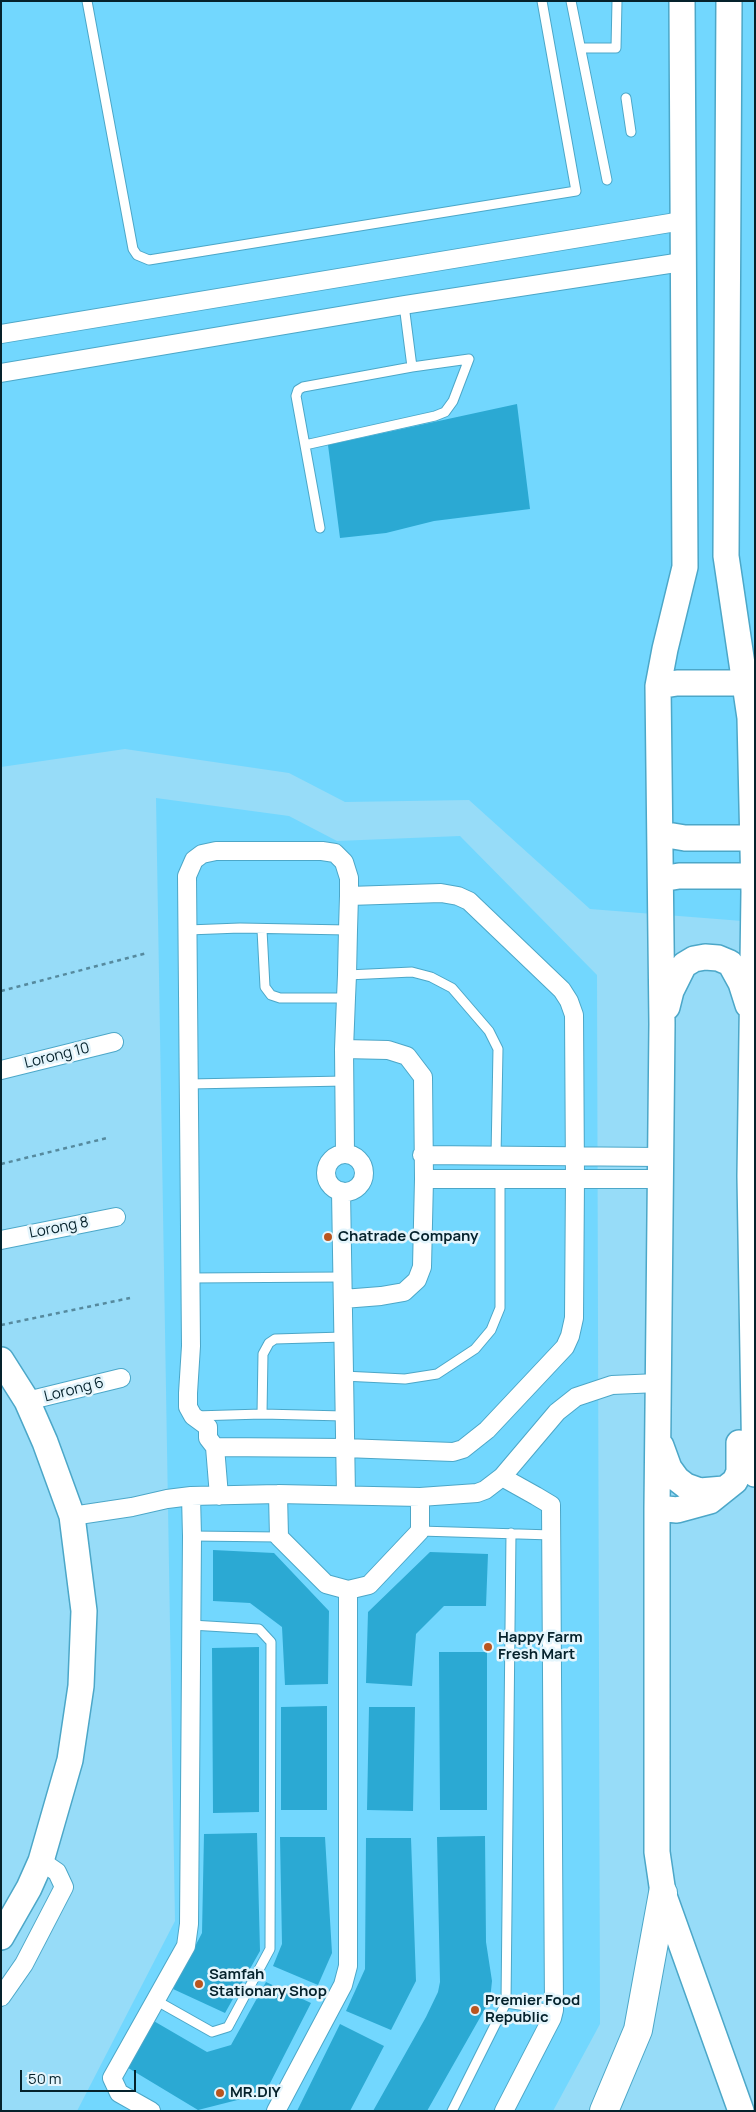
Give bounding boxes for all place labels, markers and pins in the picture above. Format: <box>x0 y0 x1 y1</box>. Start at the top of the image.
place label: Chatrade Company <box>338 1228 479 1246</box>
marker: Chatrade Company <box>322 1231 334 1243</box>
place label: Happy Farm Fresh Mart <box>498 1629 583 1664</box>
marker: Happy Farm Fresh Mart <box>482 1641 494 1653</box>
place label: Samfah Stationary Shop <box>209 1966 327 2001</box>
marker: Samfah Stationary Shop <box>193 1978 205 1990</box>
place label: Premier Food Republic <box>485 1992 580 2027</box>
marker: Premier Food Republic <box>469 2004 481 2016</box>
place label: MR.DIY <box>230 2084 281 2102</box>
marker: MR.DIY <box>214 2087 226 2099</box>

